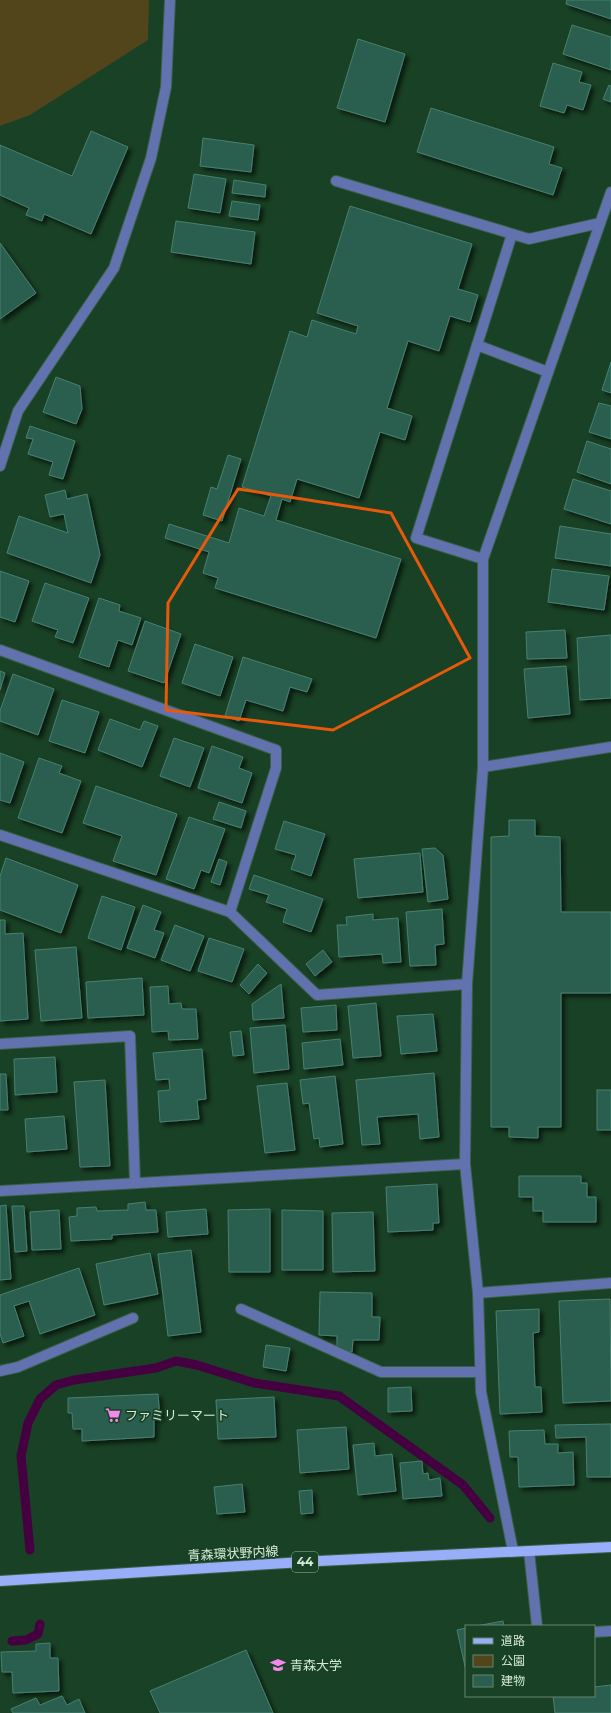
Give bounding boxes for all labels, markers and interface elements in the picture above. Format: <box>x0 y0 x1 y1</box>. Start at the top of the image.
supermarket icon: ファミリーマート <box>104 1406 122 1424</box>
place label: ファミリーマート <box>125 1407 229 1423</box>
street label: 青森環状野内線 <box>187 1543 279 1563</box>
road number: 44 <box>292 1552 318 1572</box>
legend <box>465 1625 595 1697</box>
text: 道路 <box>501 1633 525 1648</box>
text: 公園 <box>501 1653 525 1668</box>
school or university icon: 青森大学 <box>269 1656 287 1674</box>
place label: 青森大学 <box>290 1657 342 1673</box>
text: 建物 <box>501 1673 525 1688</box>

